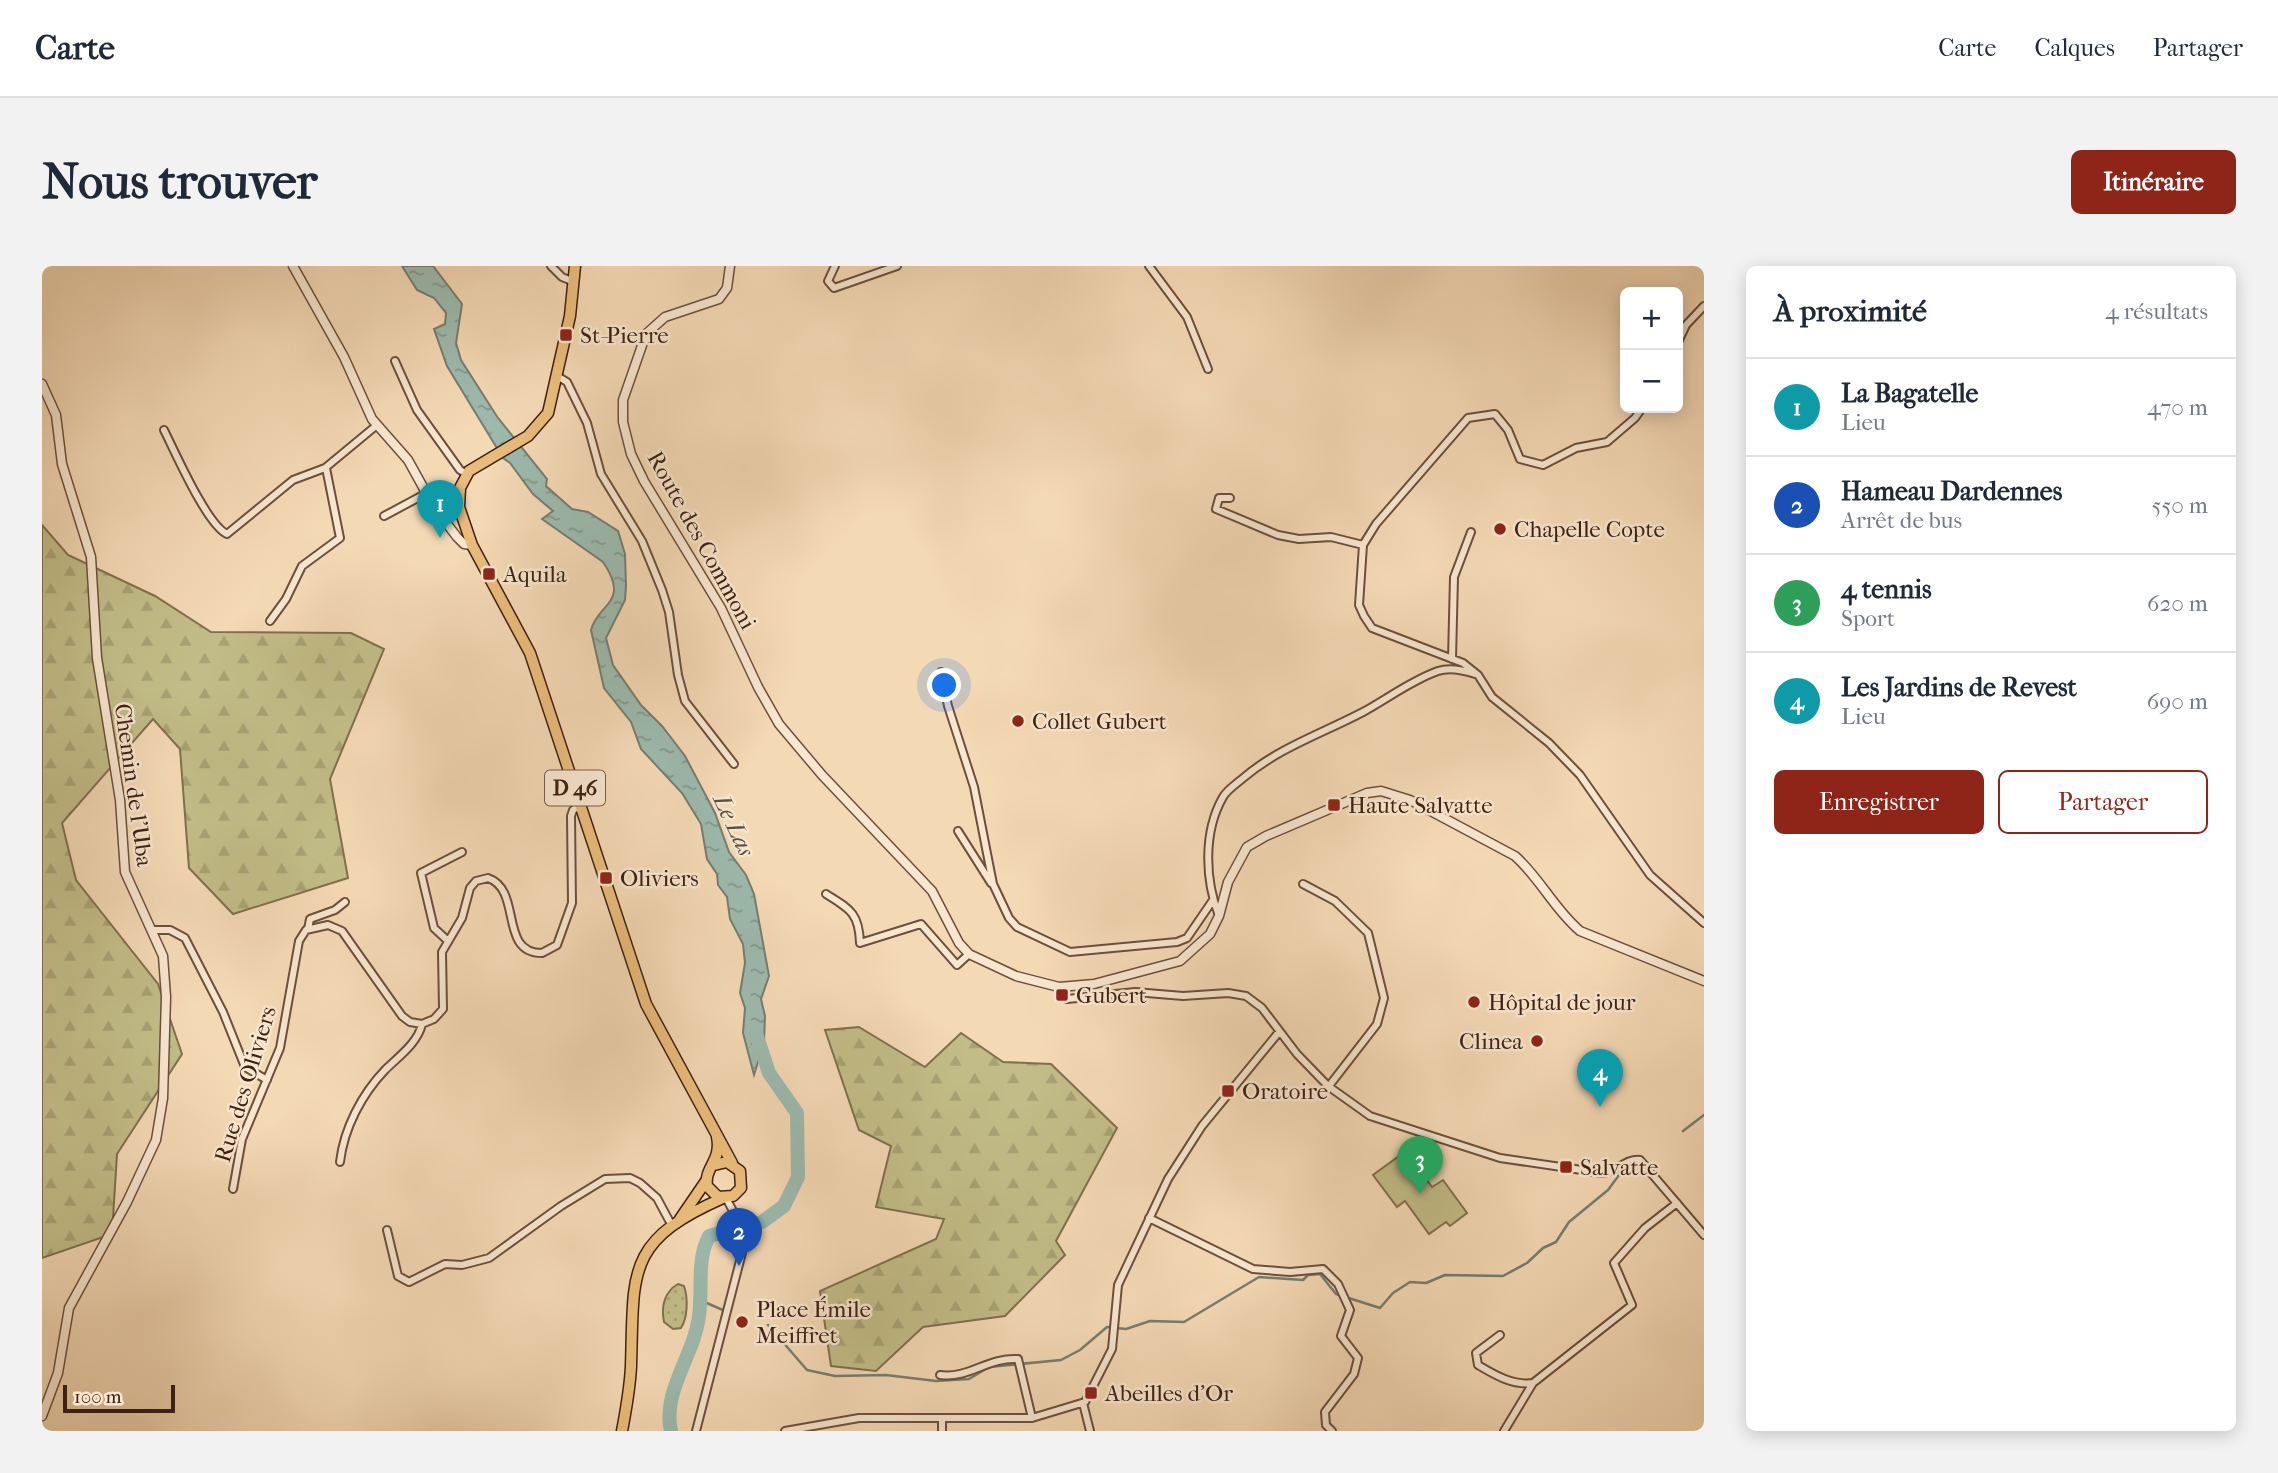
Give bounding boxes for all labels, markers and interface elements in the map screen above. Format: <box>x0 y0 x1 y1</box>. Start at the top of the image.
text: Carte <box>35 29 115 68</box>
text: Carte <box>1938 34 1996 62</box>
text: Calques <box>2034 34 2115 62</box>
text: Partager <box>2153 34 2243 62</box>
button: Itinéraire <box>2071 150 2236 214</box>
text: Nous trouver <box>42 153 317 211</box>
map controls <box>1620 287 1683 413</box>
button: + <box>1620 287 1683 350</box>
text: À proximité <box>1774 294 1927 329</box>
text: 4 résultats <box>2105 298 2208 325</box>
place label: St-Pierre <box>580 322 669 349</box>
marker: St-Pierre <box>558 327 574 343</box>
button: − <box>1620 350 1683 413</box>
text: La Bagatelle <box>1841 378 1978 409</box>
text: 1 <box>1793 394 1801 421</box>
text: 470 m <box>2147 394 2208 421</box>
text: Lieu <box>1841 409 1886 436</box>
street label: Route des Commoni <box>641 446 762 634</box>
text: Hameau Dardennes <box>1841 476 2062 507</box>
pin: 1 <box>417 480 463 538</box>
text: 2 <box>1791 492 1803 519</box>
text: 550 m <box>2152 492 2208 519</box>
text: Arrêt de bus <box>1841 507 1962 534</box>
place label: Chapelle Copte <box>1514 516 1665 543</box>
marker: Chapelle Copte <box>1492 521 1508 537</box>
place label: Aquila <box>502 561 567 588</box>
marker: Aquila <box>481 566 497 582</box>
text: 4 tennis <box>1841 574 1932 605</box>
text: 3 <box>1792 590 1802 617</box>
text: 620 m <box>2147 590 2208 617</box>
text: Sport <box>1841 605 1895 632</box>
your location <box>927 668 961 702</box>
text: Les Jardins de Revest <box>1841 672 2077 703</box>
text: 4 <box>1790 688 1804 715</box>
text: 690 m <box>2147 688 2208 715</box>
street label: Chemin de l'Uba <box>109 702 158 869</box>
text: Lieu <box>1841 703 1886 730</box>
place label: Collet Gubert <box>1032 708 1167 735</box>
marker: Collet Gubert <box>1010 713 1026 729</box>
road number: D 46 <box>545 770 605 806</box>
button: Enregistrer <box>1774 770 1984 834</box>
button: Partager <box>1998 770 2208 834</box>
water label: Le Las <box>707 788 761 861</box>
place label: Haute Salvatte <box>1348 792 1493 819</box>
marker: Haute Salvatte <box>1326 797 1342 813</box>
place label: Oliviers <box>620 865 699 892</box>
marker: Oliviers <box>598 870 614 886</box>
place label: Gubert <box>1076 982 1147 1009</box>
marker: Gubert <box>1054 987 1070 1003</box>
place label: Hôpital de jour <box>1488 989 1636 1016</box>
marker: Hôpital de jour <box>1466 994 1482 1010</box>
street label: Rue des Oliviers <box>209 1003 282 1165</box>
place label: Clinea <box>1459 1028 1523 1055</box>
marker: Clinea <box>1529 1033 1545 1049</box>
pin: 4 <box>1577 1049 1623 1107</box>
place label: Oratoire <box>1242 1078 1328 1105</box>
marker: Oratoire <box>1220 1083 1236 1099</box>
pin: 3 <box>1397 1136 1443 1194</box>
place label: Salvatte <box>1580 1154 1658 1181</box>
marker: Salvatte <box>1558 1159 1574 1175</box>
pin: 2 <box>716 1208 762 1266</box>
place label: Place Émile Meiffret <box>756 1296 871 1349</box>
marker: Place Émile Meiffret <box>734 1314 750 1330</box>
place label: Abeilles d'Or <box>1104 1380 1233 1407</box>
scale bar <box>63 1382 175 1414</box>
marker: Abeilles d'Or <box>1083 1385 1099 1401</box>
text: 100 m <box>74 1386 122 1408</box>

